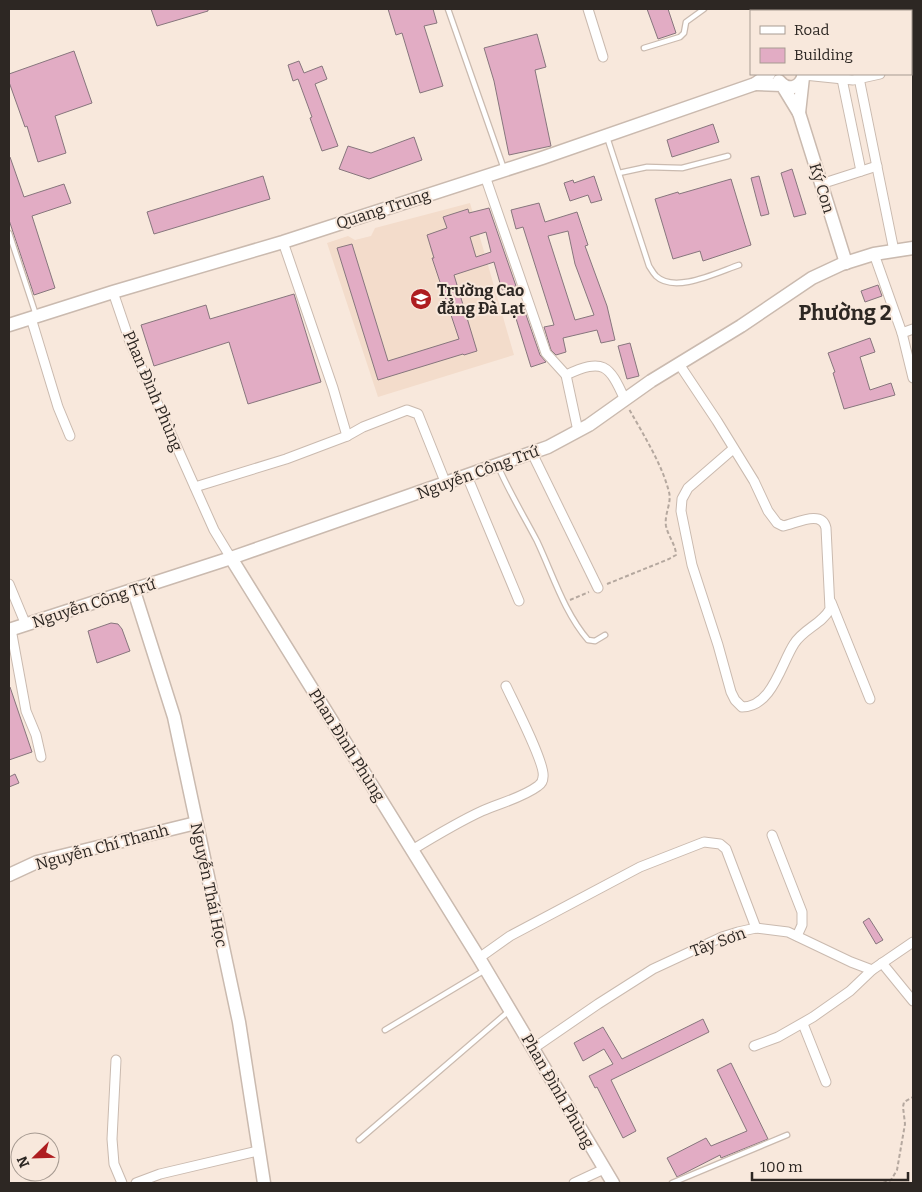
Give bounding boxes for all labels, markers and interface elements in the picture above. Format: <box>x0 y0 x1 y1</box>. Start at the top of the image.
legend <box>750 10 912 75</box>
text: Road <box>794 21 829 39</box>
text: Building <box>794 46 853 64</box>
street label: Ký Con <box>805 161 839 215</box>
street label: Quang Trung <box>334 185 433 233</box>
place label: Trường Cao đẳng Đà Lạt <box>437 281 526 318</box>
school or university icon: Trường Cao đẳng Đà Lạt <box>409 287 433 311</box>
district label: Phường 2 <box>798 300 892 326</box>
street label: Phan Đình Phùng <box>119 328 187 454</box>
street label: Nguyễn Công Trứ <box>414 440 542 503</box>
street label: Nguyễn Công Trứ <box>30 573 158 632</box>
street label: Phan Đình Phùng <box>305 685 389 805</box>
street label: Nguyễn Chí Thanh <box>33 819 171 874</box>
street label: Nguyễn Thái Học <box>187 821 232 949</box>
street label: Tây Sơn <box>688 923 748 961</box>
street label: Phan Đình Phùng <box>518 1030 598 1152</box>
north arrow <box>10 1132 60 1182</box>
scale bar <box>752 1150 908 1182</box>
text: N <box>13 1153 33 1170</box>
text: 100 m <box>760 1158 803 1176</box>

